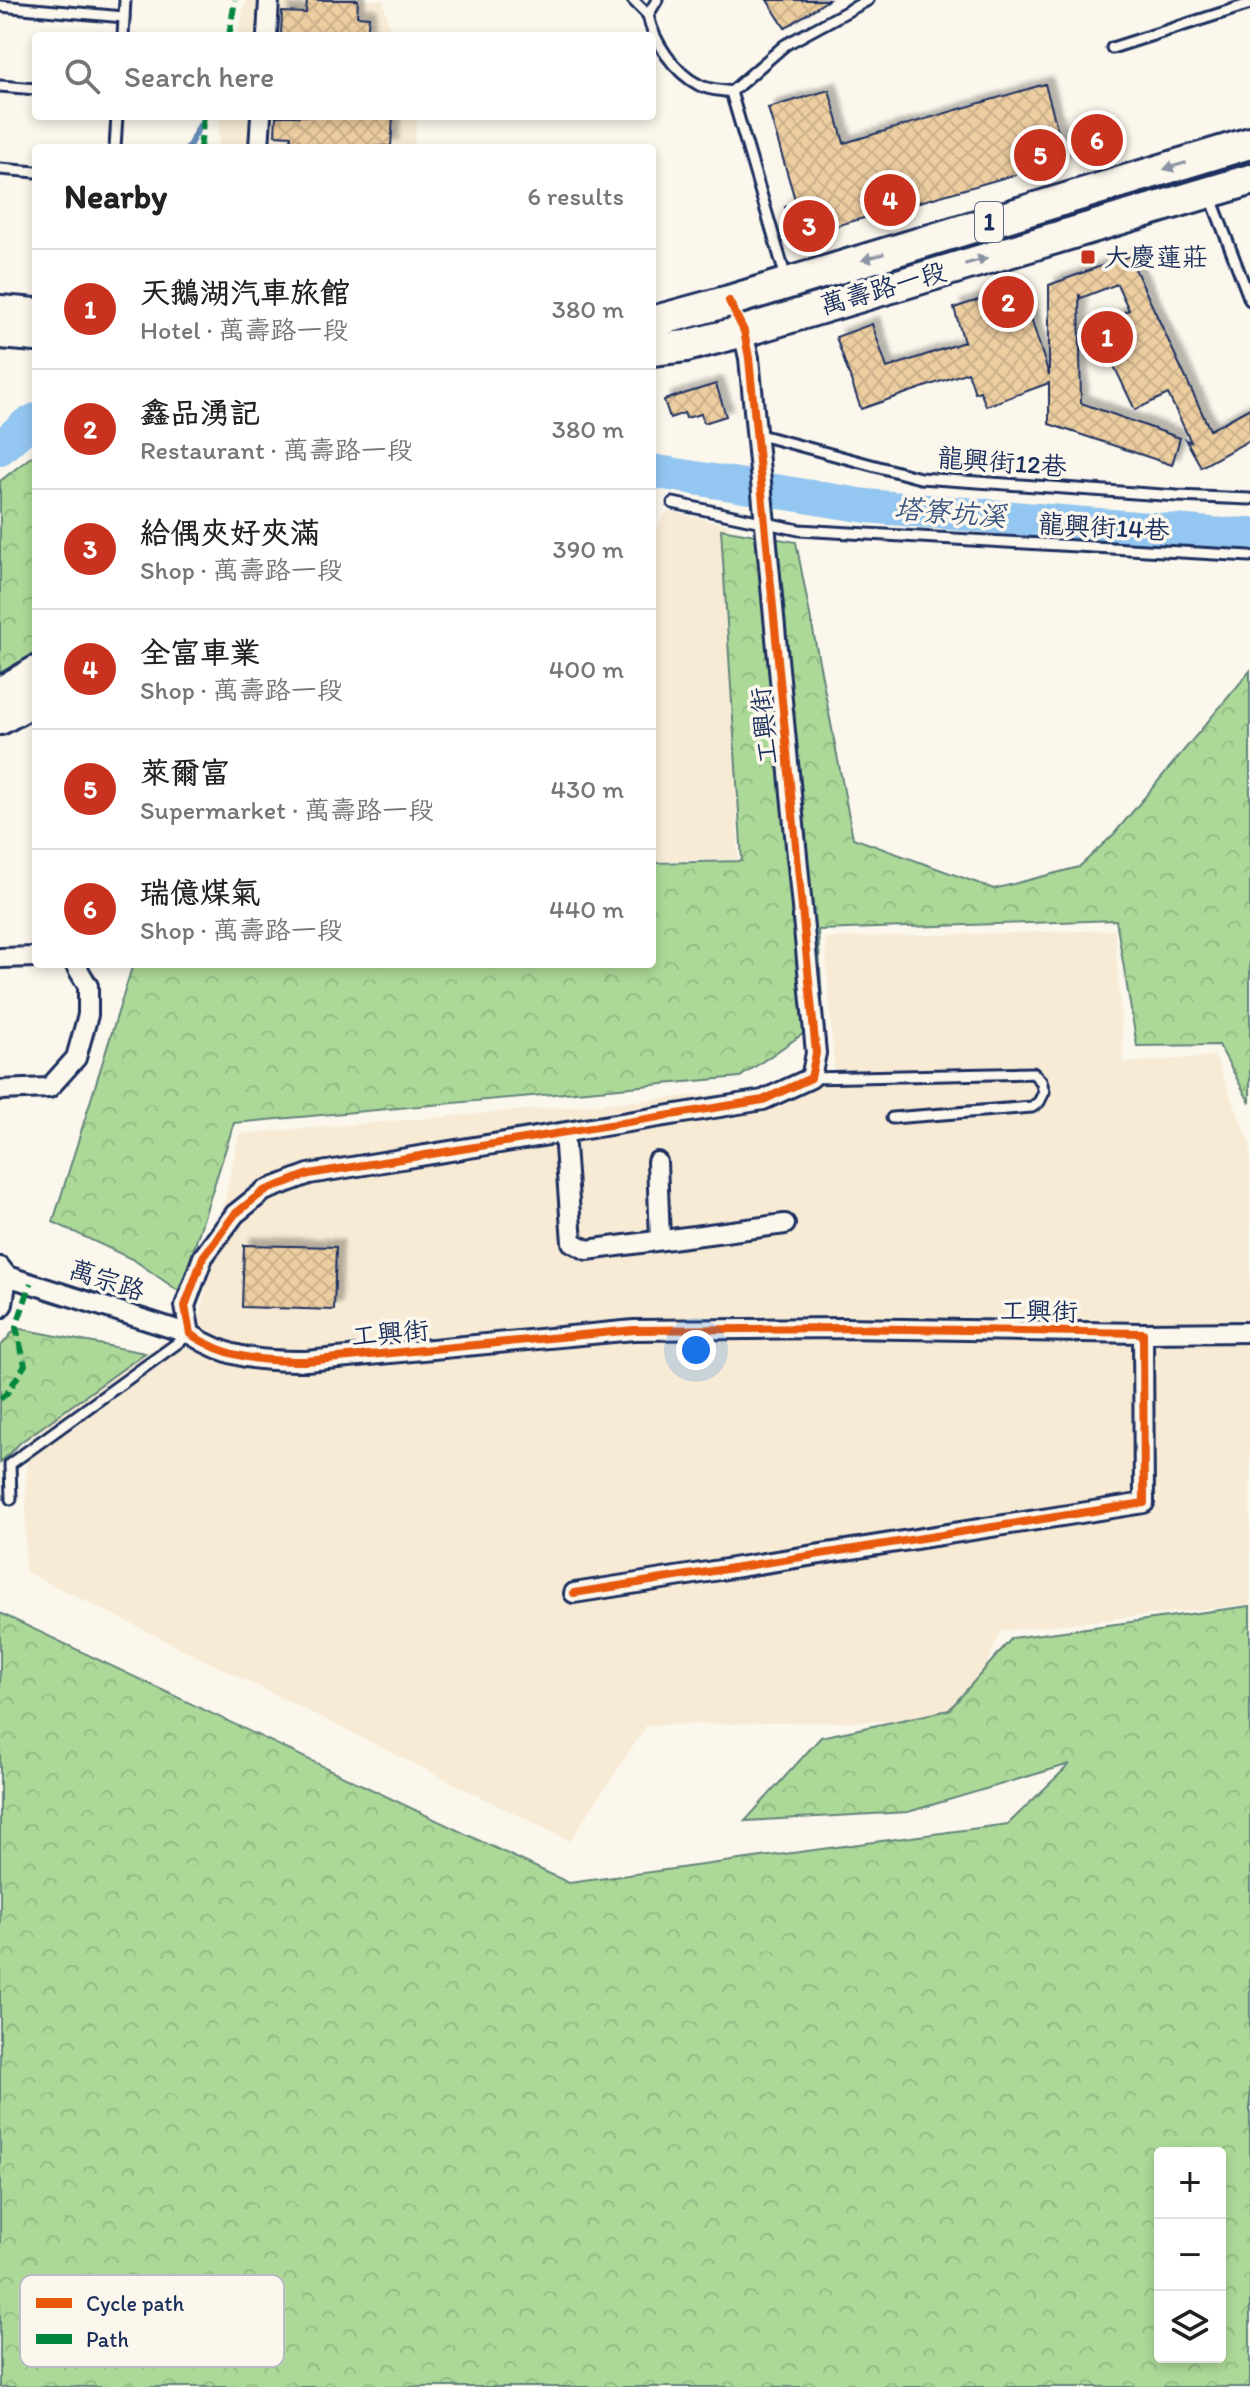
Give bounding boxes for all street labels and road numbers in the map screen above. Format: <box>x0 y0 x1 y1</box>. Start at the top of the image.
road number: 1 <box>975 202 1003 242</box>
street label: 萬壽路一段 <box>816 255 950 321</box>
street label: 龍興街12巷 <box>936 442 1068 482</box>
street label: 龍興街14巷 <box>1037 508 1171 546</box>
street label: 工興街 <box>744 686 784 766</box>
street label: 萬宗路 <box>65 1253 149 1307</box>
street label: 工興街 <box>1000 1294 1078 1328</box>
street label: 工興街 <box>350 1314 430 1352</box>

